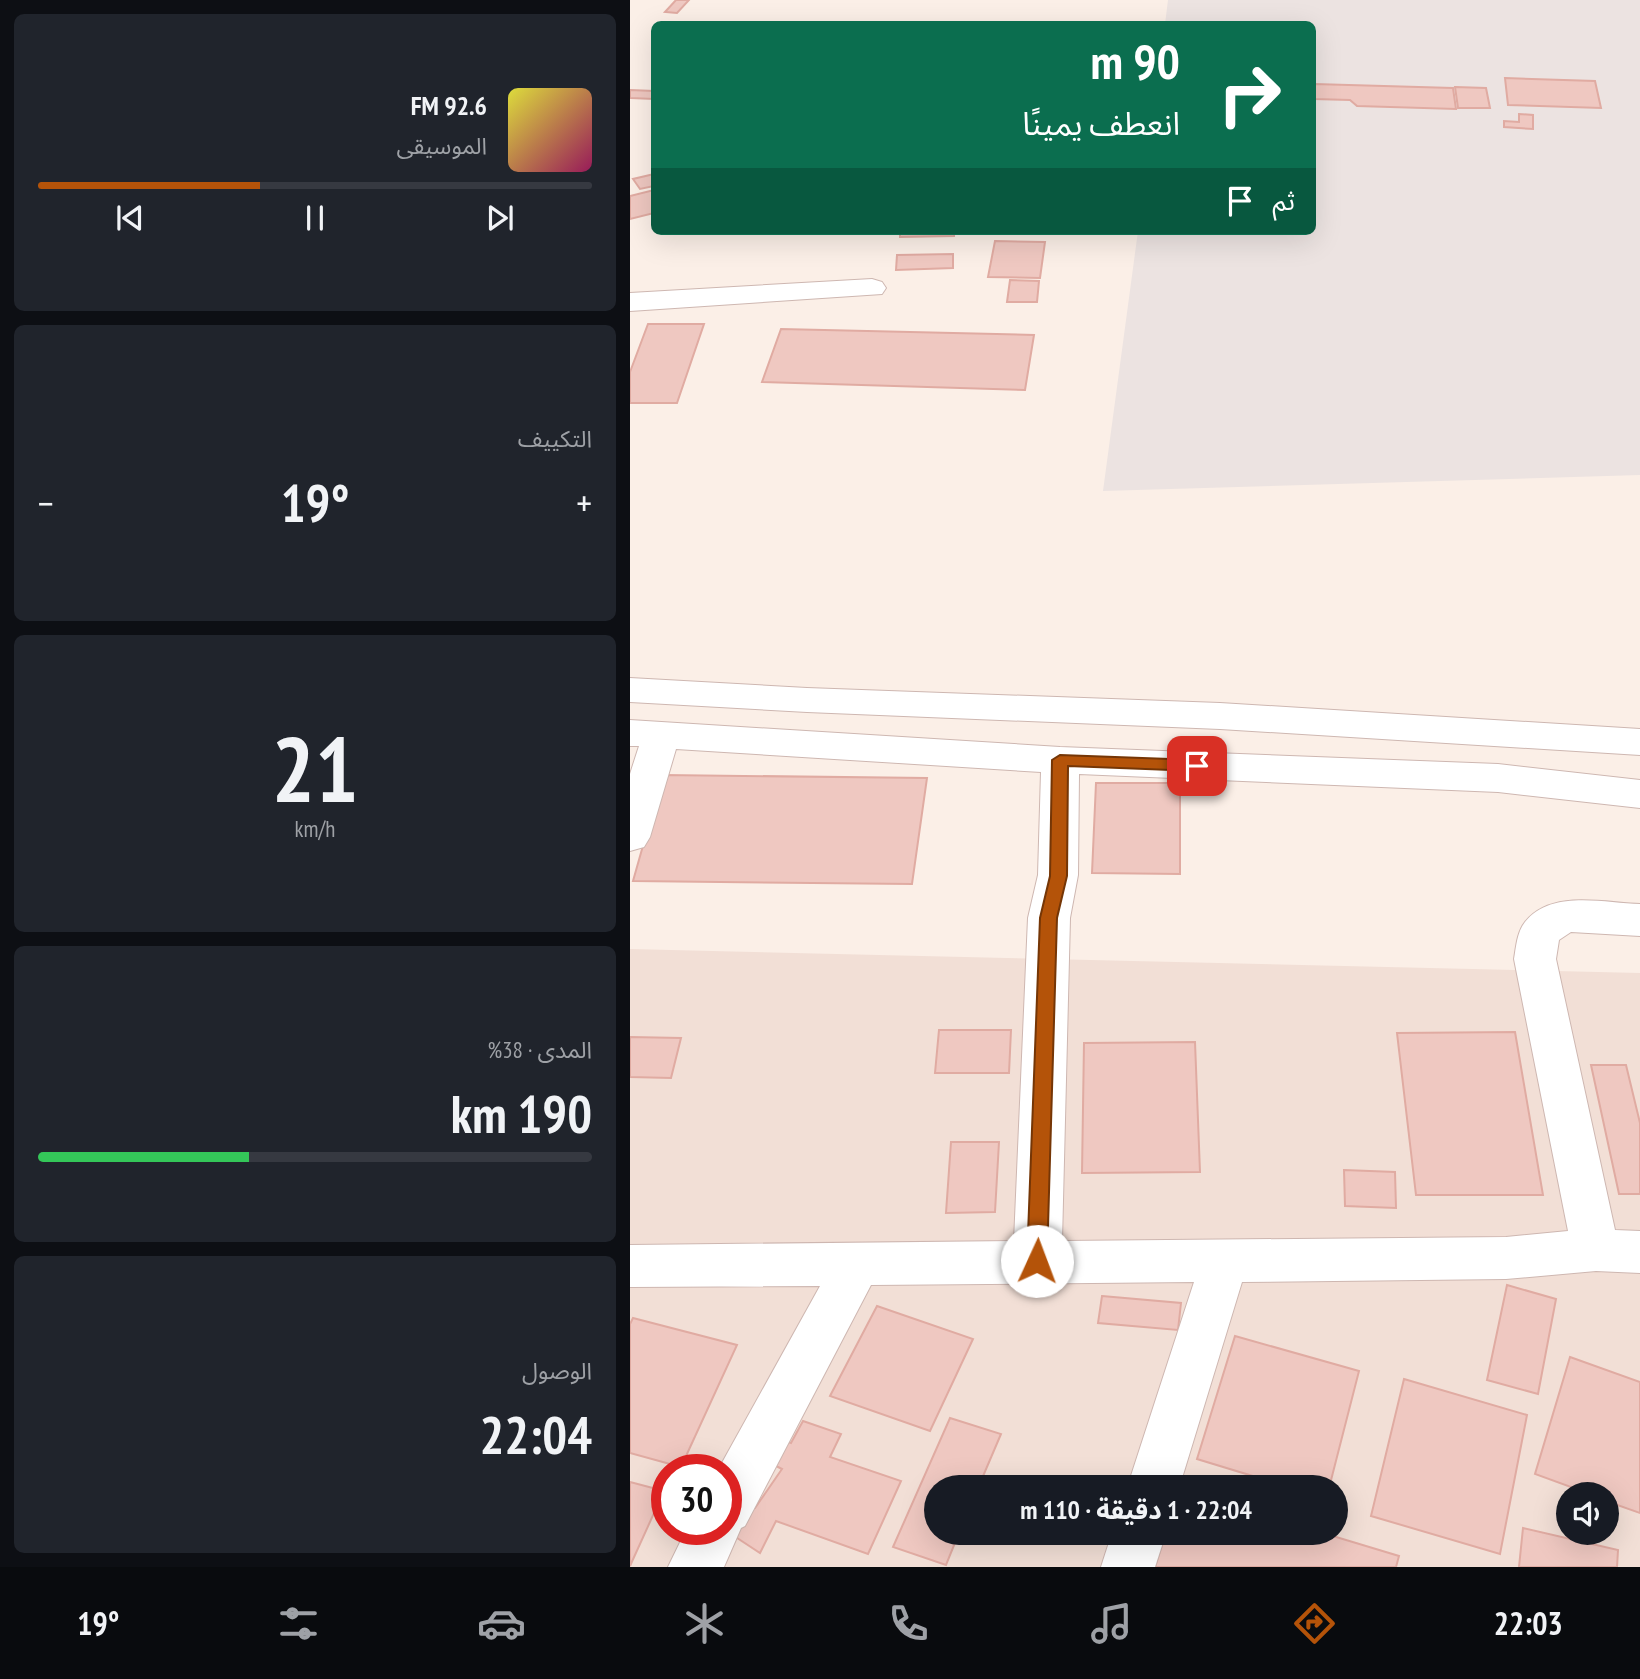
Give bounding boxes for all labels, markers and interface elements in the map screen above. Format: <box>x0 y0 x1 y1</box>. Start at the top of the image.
text: 90 m <box>1091 29 1180 93</box>
icon: right <box>1204 49 1295 140</box>
text: 92.6 FM <box>411 89 487 122</box>
text: انعطف يمينًا <box>1022 102 1180 144</box>
text: الموسيقى <box>396 131 487 160</box>
icon: arrive <box>1221 182 1259 220</box>
text: ثم <box>1273 184 1295 217</box>
icon: previous <box>111 199 149 237</box>
icon: pause <box>296 199 334 237</box>
icon: next <box>481 199 519 237</box>
text: التكييف <box>518 424 592 453</box>
text: 19° <box>281 469 349 536</box>
text: − <box>38 478 54 527</box>
text: + <box>576 478 592 527</box>
text: 21 <box>272 709 359 827</box>
pin <box>1167 736 1227 796</box>
icon: arrive <box>1178 747 1216 785</box>
text: km/h <box>295 814 335 843</box>
text: المدى · 38% <box>488 1035 592 1064</box>
text: 190 km <box>451 1080 592 1147</box>
position arrow <box>1000 1224 1074 1298</box>
text: الوصول <box>522 1356 592 1385</box>
text: 22:04 <box>480 1401 592 1468</box>
speed limit sign: 30 <box>651 1454 742 1545</box>
map controls <box>1556 1482 1619 1545</box>
button: sound <box>1556 1482 1619 1545</box>
text: 22:04 · 1 دقيقة · 110 m <box>1020 1493 1252 1526</box>
icon: filters <box>274 1599 323 1648</box>
icon: car <box>477 1599 526 1648</box>
icon: climate <box>680 1599 729 1648</box>
icon: phone <box>884 1599 933 1648</box>
icon: music <box>1087 1599 1136 1648</box>
icon: directions <box>1290 1599 1339 1648</box>
text: 19° <box>77 1602 119 1644</box>
text: 22:03 <box>1494 1602 1563 1644</box>

